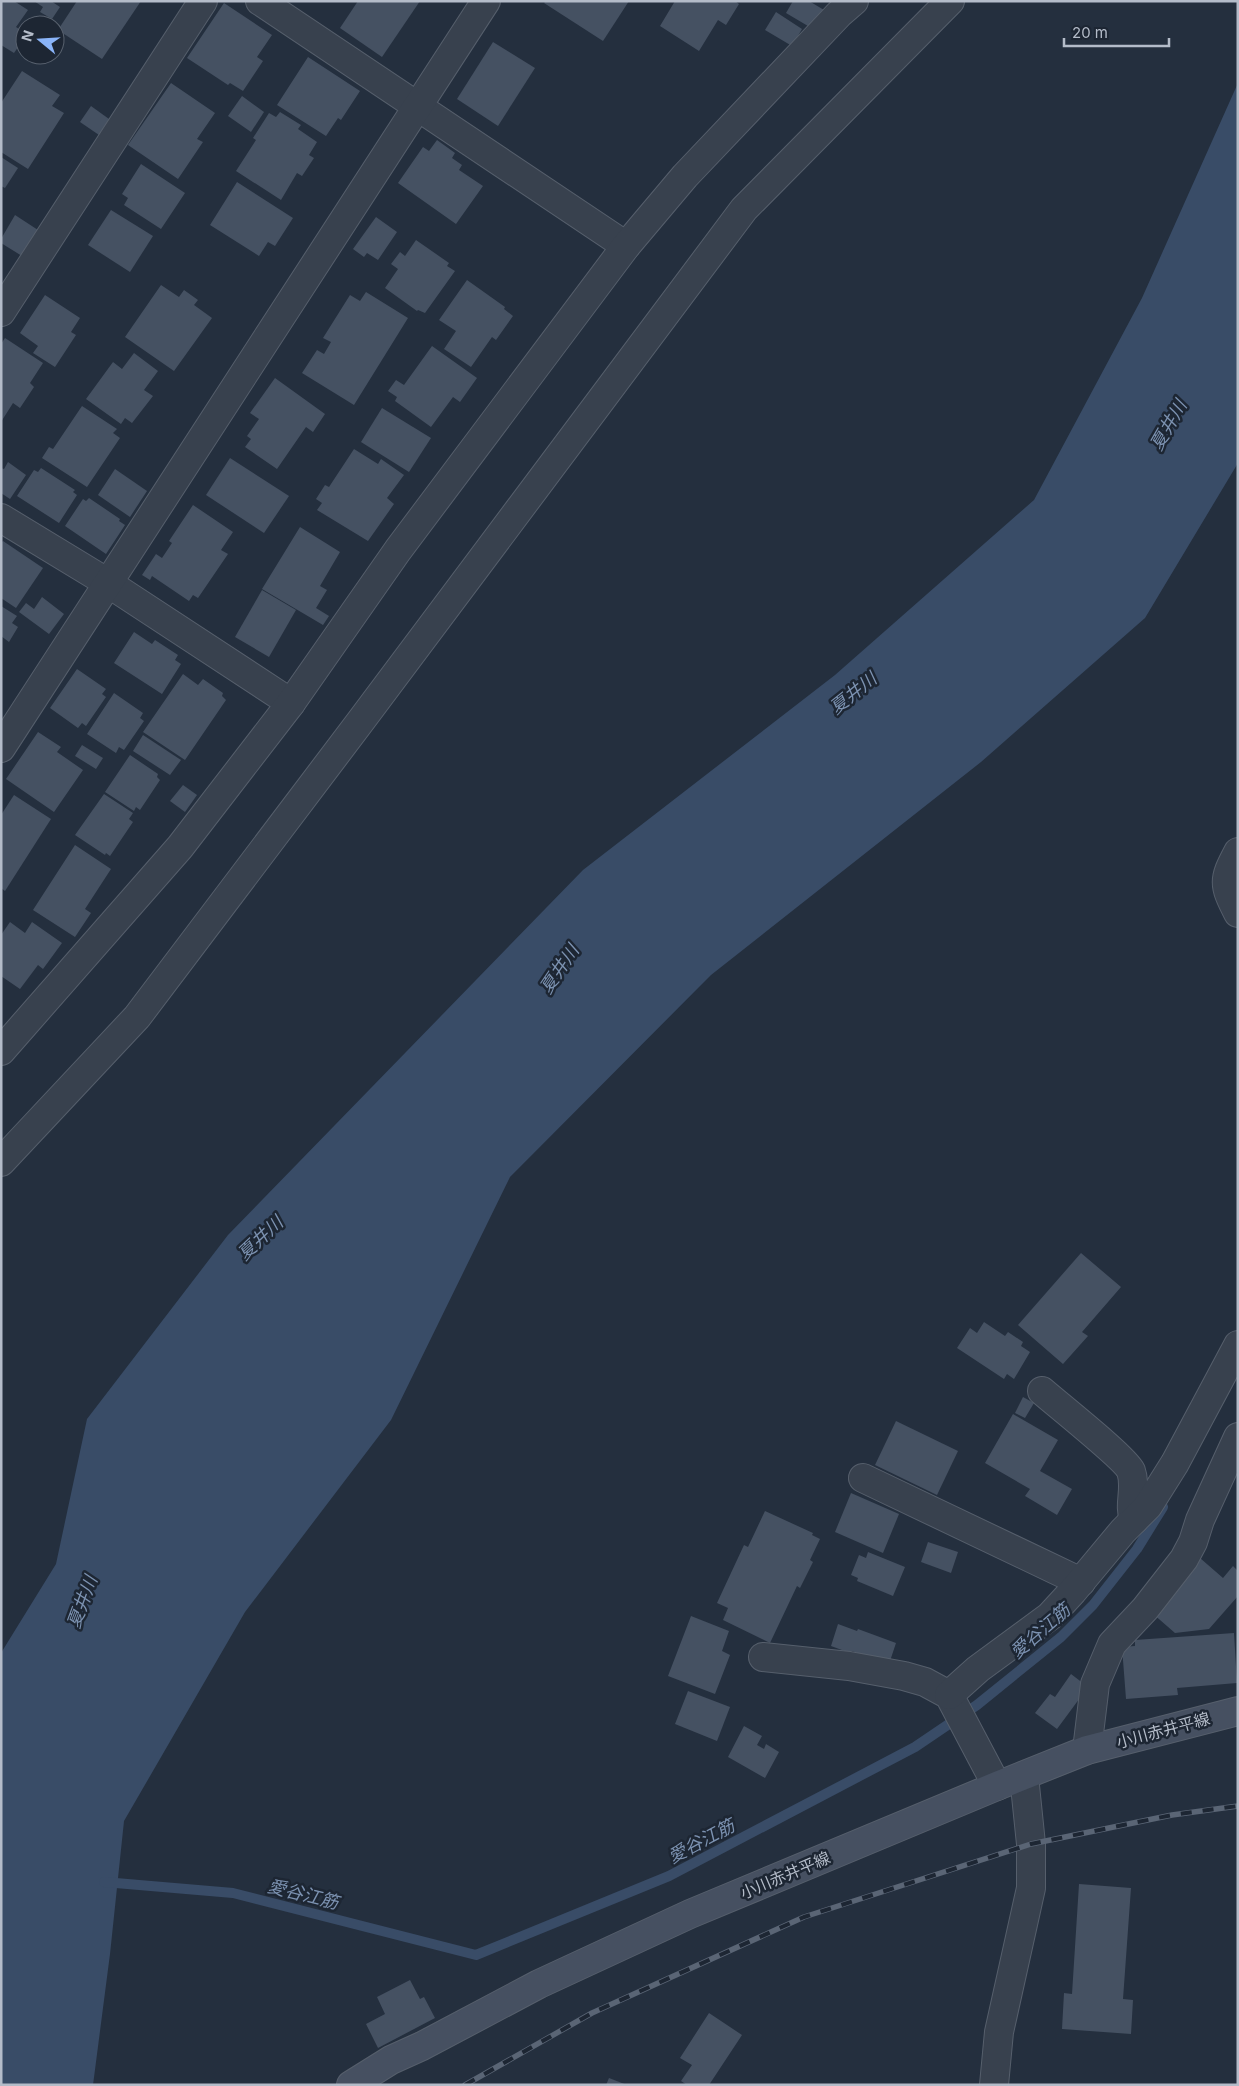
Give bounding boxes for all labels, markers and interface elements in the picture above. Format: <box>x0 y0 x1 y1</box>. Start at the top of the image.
north arrow <box>15 15 65 65</box>
scale bar <box>1064 15 1169 47</box>
text: 20 m <box>1072 23 1108 42</box>
text: N <box>17 28 37 44</box>
water label: 夏井川 <box>1145 395 1192 454</box>
water label: 夏井川 <box>825 667 882 718</box>
water label: 夏井川 <box>535 939 584 997</box>
water label: 夏井川 <box>233 1211 288 1264</box>
water label: 夏井川 <box>63 1571 102 1631</box>
water label: 愛谷江筋 <box>1006 1597 1076 1663</box>
street label: 小川赤井平線 <box>1114 1708 1212 1752</box>
water label: 愛谷江筋 <box>664 1813 740 1867</box>
street label: 小川赤井平線 <box>737 1847 833 1903</box>
water label: 愛谷江筋 <box>266 1875 343 1914</box>

